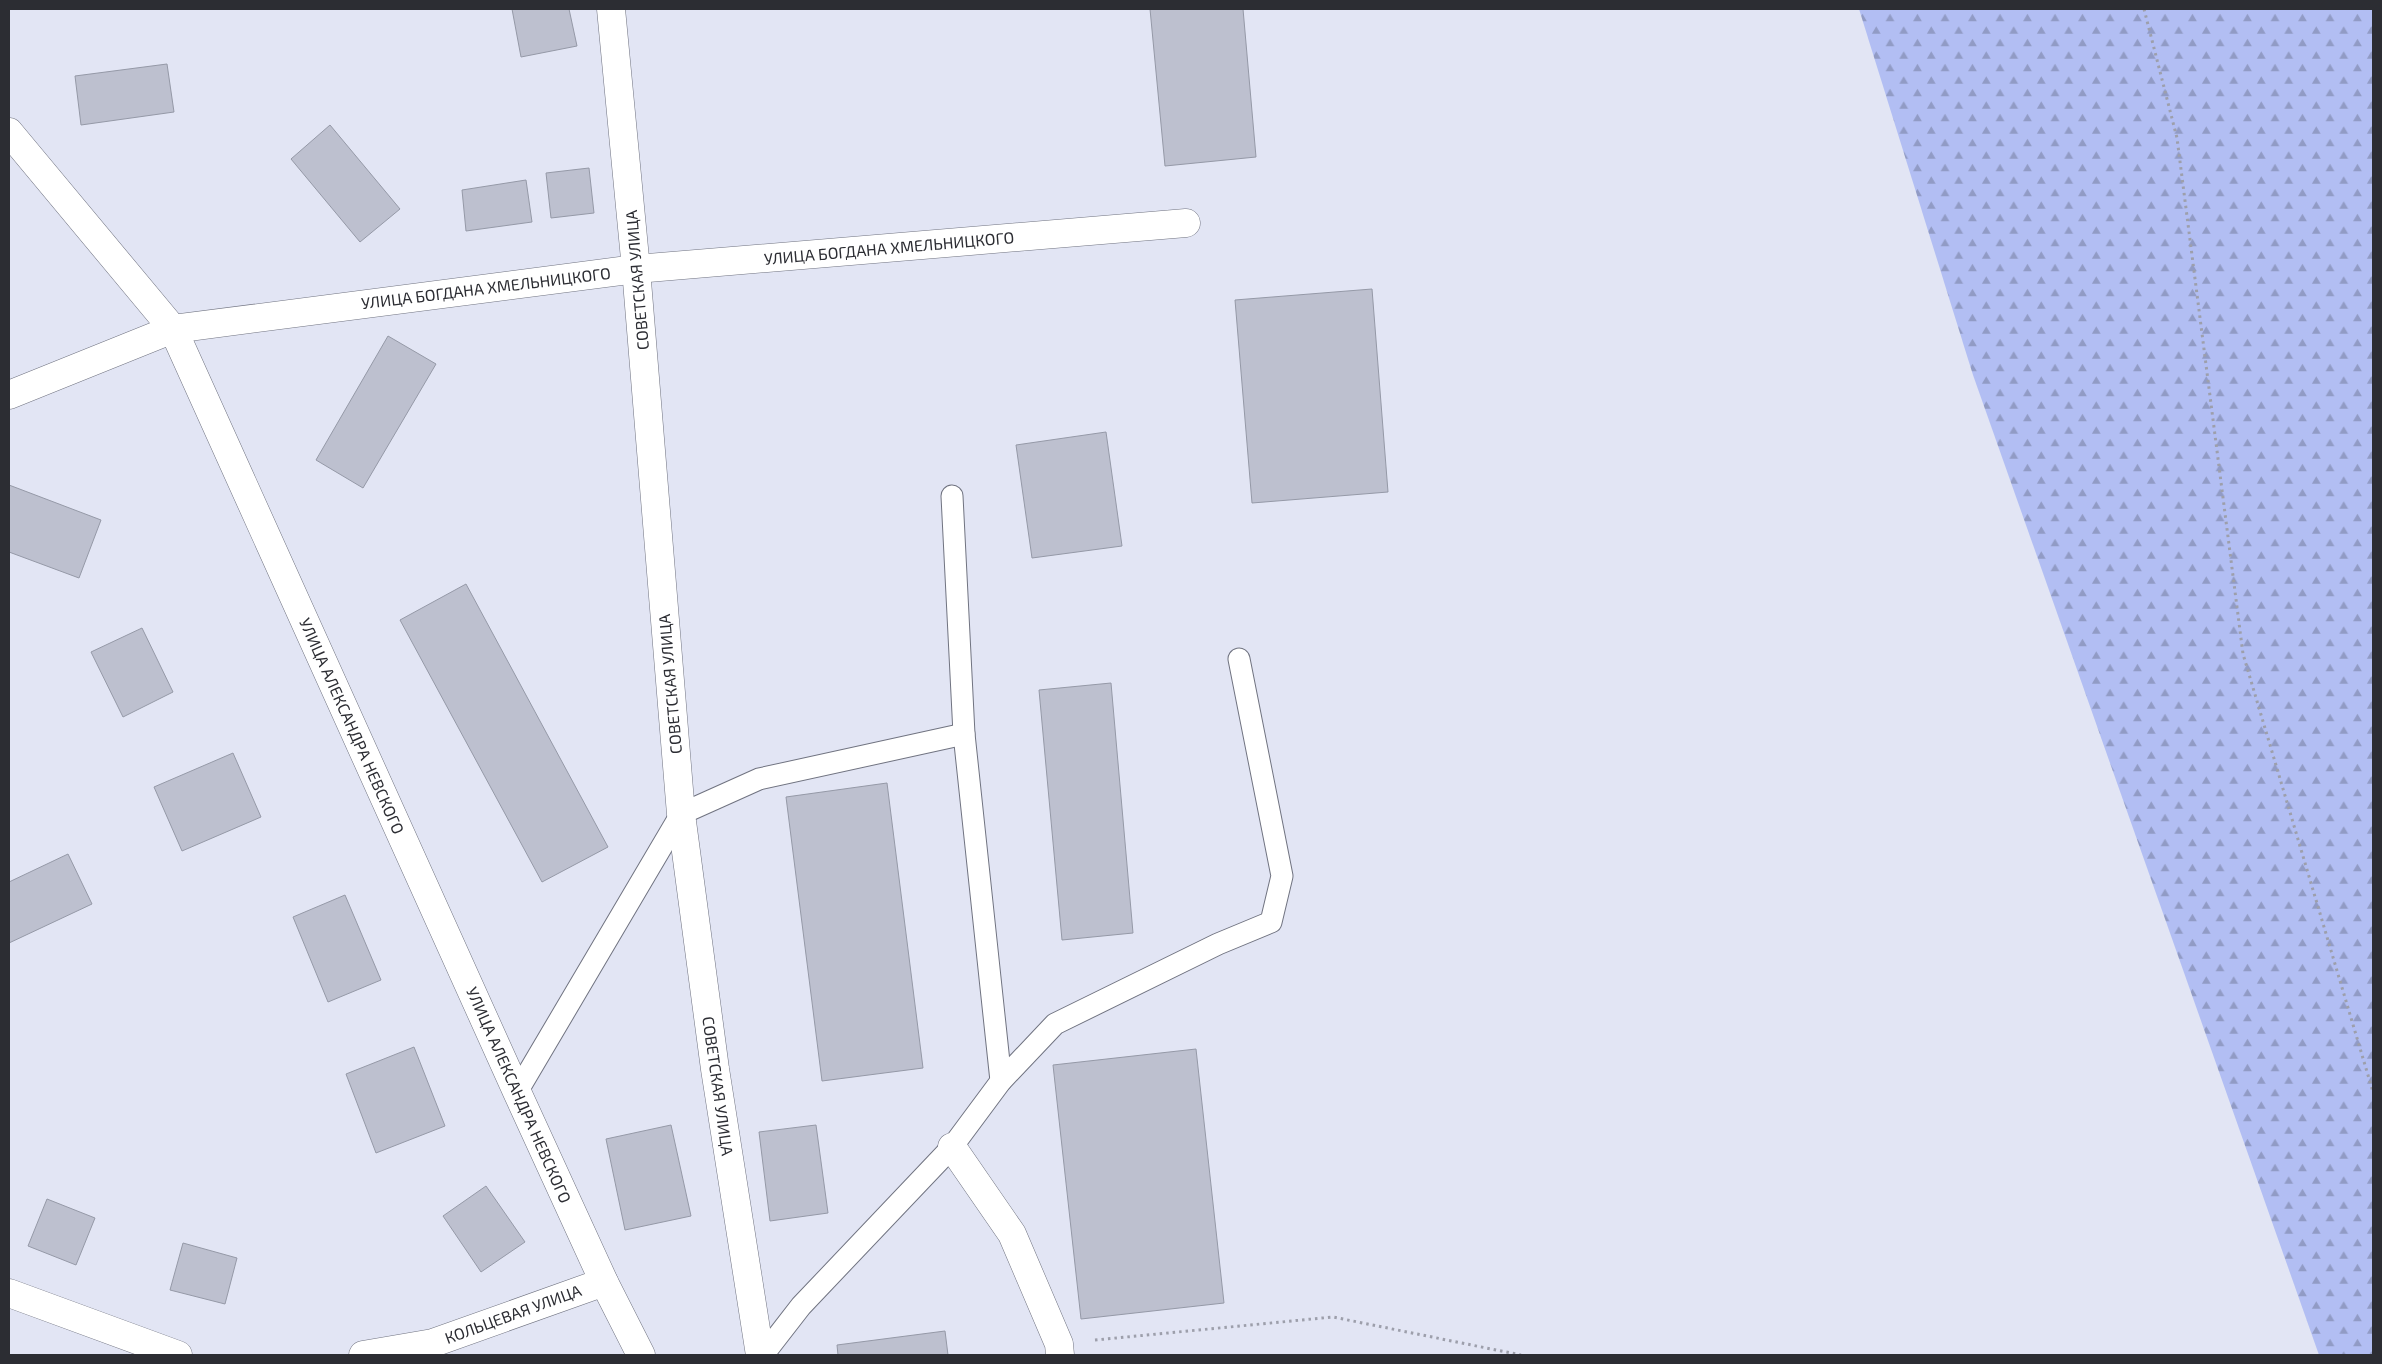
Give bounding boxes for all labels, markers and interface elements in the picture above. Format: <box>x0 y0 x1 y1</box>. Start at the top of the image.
street label: СОВЕТСКАЯ УЛИЦА <box>621 209 652 351</box>
street label: УЛИЦА БОГДАНА ХМЕЛЬНИЦКОГО <box>763 227 1015 268</box>
street label: УЛИЦА БОГДАНА ХМЕЛЬНИЦКОГО <box>360 263 612 312</box>
street label: СОВЕТСКАЯ УЛИЦА <box>654 613 685 755</box>
street label: УЛИЦА АЛЕКСАНДРА НЕВСКОГО <box>296 615 409 837</box>
street label: УЛИЦА АЛЕКСАНДРА НЕВСКОГО <box>463 984 576 1206</box>
street label: СОВЕТСКАЯ УЛИЦА <box>699 1015 738 1157</box>
street label: КОЛЬЦЕВАЯ УЛИЦА <box>442 1280 584 1347</box>

